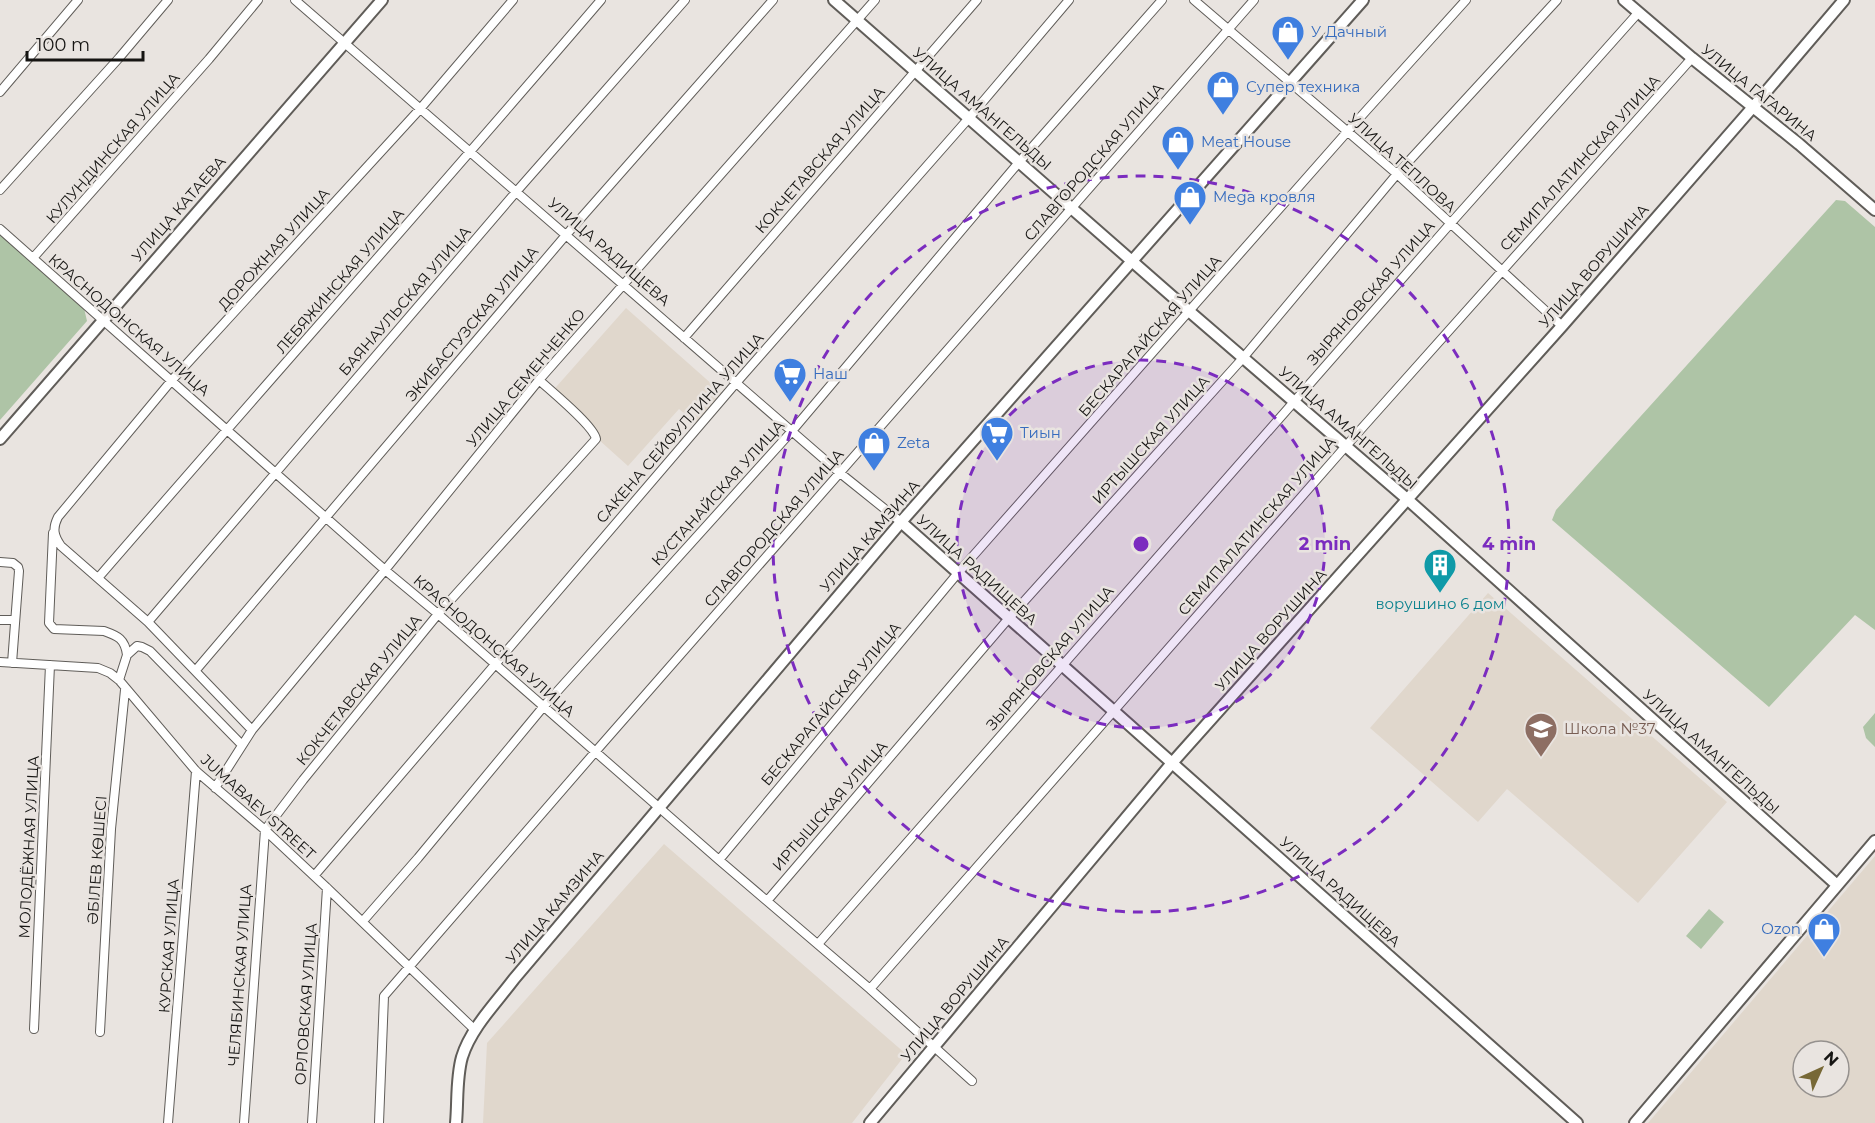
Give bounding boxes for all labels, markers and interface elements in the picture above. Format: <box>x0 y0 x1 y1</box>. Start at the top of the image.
shop icon: У Дачный <box>1270 14 1306 61</box>
place label: У Дачный <box>1311 22 1387 41</box>
scale bar <box>27 24 142 62</box>
text: 100 m <box>36 34 90 56</box>
street label: УЛИЦА ГАГАРИНА <box>1698 40 1821 145</box>
street label: УЛИЦА АМАНГЕЛЬДЫ <box>909 43 1056 174</box>
street label: КУЛУНДИНСКАЯ УЛИЦА <box>42 68 183 227</box>
shop icon: Супер техника <box>1205 69 1241 116</box>
street label: СЕМИПАЛАТИНСКАЯ УЛИЦА <box>1495 71 1664 255</box>
place label: Супер техника <box>1246 77 1360 96</box>
street label: СЛАВГОРОДСКАЯ УЛИЦА <box>1020 79 1168 245</box>
street label: КОКЧЕТАВСКАЯ УЛИЦА <box>751 82 889 237</box>
street label: УЛИЦА ТЕПЛОВА <box>1344 109 1460 216</box>
shop icon: Meat House <box>1160 124 1196 171</box>
place label: Meat House <box>1201 132 1291 151</box>
street label: УЛИЦА КАТАЕВА <box>128 152 230 265</box>
shop icon: Mega кровля <box>1172 179 1208 226</box>
street label: ДОРОЖНАЯ УЛИЦА <box>214 184 334 314</box>
place label: Mega кровля <box>1213 187 1316 206</box>
street label: УЛИЦА РАДИЩЕВА <box>544 193 674 310</box>
street label: УЛИЦА ВОРУШИНА <box>1535 200 1653 331</box>
street label: ЛЕБЯЖИНСКАЯ УЛИЦА <box>271 204 408 357</box>
street label: ЗЫРЯНОВСКАЯ УЛИЦА <box>1303 216 1439 369</box>
street label: БАЯНАУЛЬСКАЯ УЛИЦА <box>335 222 475 379</box>
street label: ЭКИБАСТУЗСКАЯ УЛИЦА <box>401 242 542 405</box>
street label: КРАСНОДОНСКАЯ УЛИЦА <box>45 249 214 400</box>
street label: БЕСКАРАГАЙСКАЯ УЛИЦА <box>1074 251 1225 420</box>
street label: УЛИЦА СЕМЕНЧЕНКО <box>462 305 589 451</box>
street label: САКЕНА СЕЙФУЛЛИНА УЛИЦА <box>592 329 768 527</box>
supermarket icon: Наш <box>772 356 808 403</box>
street label: УЛИЦА АМАНГЕЛЬДЫ <box>1275 362 1422 493</box>
place label: Наш <box>813 364 848 383</box>
street label: ИРТЫШСКАЯ УЛИЦА <box>1088 372 1213 508</box>
supermarket icon: Тиын <box>979 415 1015 462</box>
street label: КУСТАНАЙСКАЯ УЛИЦА <box>647 416 788 570</box>
place label: Тиын <box>1020 423 1061 442</box>
shop icon: Zeta <box>856 425 892 472</box>
street label: СЕМИПАЛАТИНСКАЯ УЛИЦА <box>1174 432 1340 619</box>
place label: Zeta <box>897 433 930 452</box>
street label: СЛАВГОРОДСКАЯ УЛИЦА <box>700 445 848 611</box>
street label: УЛИЦА КАМЗИНА <box>816 476 923 596</box>
street label: УЛИЦА РАДИЩЕВА <box>913 510 1042 629</box>
text: 2 min <box>1299 533 1351 555</box>
text: 4 min <box>1482 533 1536 555</box>
centre of rings <box>1131 534 1151 554</box>
building icon: ворушино 6 дом <box>1422 547 1458 594</box>
street label: УЛИЦА ВОРУШИНА <box>1211 565 1331 695</box>
street label: КРАСНОДОНСКАЯ УЛИЦА <box>410 570 579 721</box>
street label: ЗЫРЯНОВСКАЯ УЛИЦА <box>982 581 1118 734</box>
place label: ворушино 6 дом <box>1375 594 1505 613</box>
street label: КОКЧЕТАВСКАЯ УЛИЦА <box>292 610 425 769</box>
street label: БЕСКАРАГАЙСКАЯ УЛИЦА <box>757 618 905 789</box>
street label: УЛИЦА АМАНГЕЛЬДЫ <box>1639 685 1784 818</box>
school or university icon: Школа №37 <box>1523 711 1559 758</box>
place label: Школа №37 <box>1564 719 1656 738</box>
street label: ИРТЫШСКАЯ УЛИЦА <box>768 737 891 875</box>
street label: JUMABAEV STREET <box>196 749 320 863</box>
street label: МОЛОДЁЖНАЯ УЛИЦА <box>14 755 43 939</box>
street label: ӘБІЛЕВ КӨШЕСІ <box>83 795 110 925</box>
street label: УЛИЦА РАДИЩЕВА <box>1276 832 1405 951</box>
street label: УЛИЦА КАМЗИНА <box>502 846 608 967</box>
street label: КУРСКАЯ УЛИЦА <box>154 878 183 1014</box>
street label: ЧЕЛЯБИНСКАЯ УЛИЦА <box>224 883 255 1067</box>
shop icon: Ozon <box>1806 911 1842 958</box>
place label: Ozon <box>1761 919 1801 938</box>
street label: ОРЛОВСКАЯ УЛИЦА <box>290 922 321 1086</box>
street label: УЛИЦА ВОРУШИНА <box>897 932 1013 1065</box>
north arrow <box>1791 1039 1851 1099</box>
text: N <box>1820 1047 1843 1070</box>

